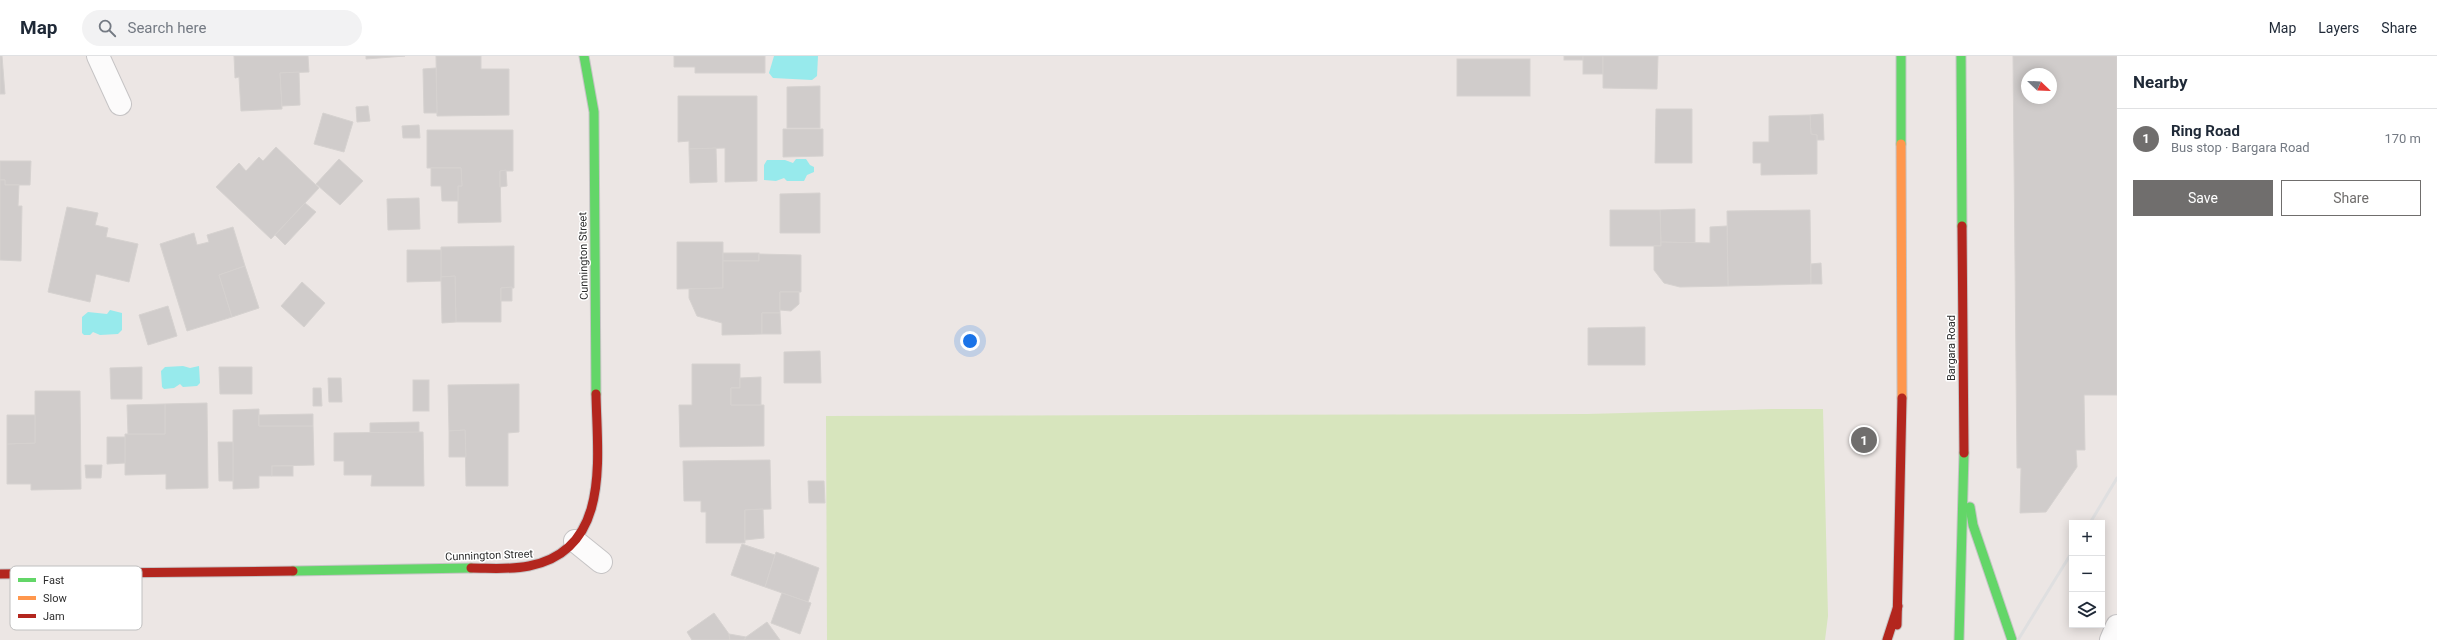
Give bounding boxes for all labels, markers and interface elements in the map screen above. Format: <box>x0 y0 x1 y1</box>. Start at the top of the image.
search box <box>82 10 362 46</box>
text: Map <box>20 16 58 39</box>
icon: search <box>96 17 118 39</box>
text: Search here <box>128 19 206 37</box>
text: Map <box>2269 20 2296 36</box>
text: Layers <box>2318 20 2359 36</box>
text: Share <box>2381 20 2417 36</box>
north arrow <box>2021 68 2057 104</box>
text: Nearby <box>2133 72 2188 92</box>
text: Ring Road <box>2171 122 2240 140</box>
text: 1 <box>2142 131 2150 146</box>
text: 170 m <box>2384 131 2421 146</box>
text: Bus stop · Bargara Road <box>2171 140 2310 155</box>
button: Save <box>2133 180 2273 216</box>
button: Share <box>2281 180 2421 216</box>
street label: Cunnington Street <box>576 212 591 300</box>
street label: Bargara Road <box>1945 315 1958 381</box>
your location <box>960 331 980 351</box>
pin: 1 <box>1851 425 1877 455</box>
map controls <box>2069 520 2105 628</box>
button: + <box>2069 520 2105 556</box>
street label: Cunnington Street <box>445 547 534 564</box>
button: − <box>2069 556 2105 592</box>
legend <box>10 566 142 630</box>
text: Fast <box>43 574 65 587</box>
text: Slow <box>43 592 67 605</box>
button: layers <box>2069 592 2105 628</box>
text: Jam <box>43 610 65 623</box>

